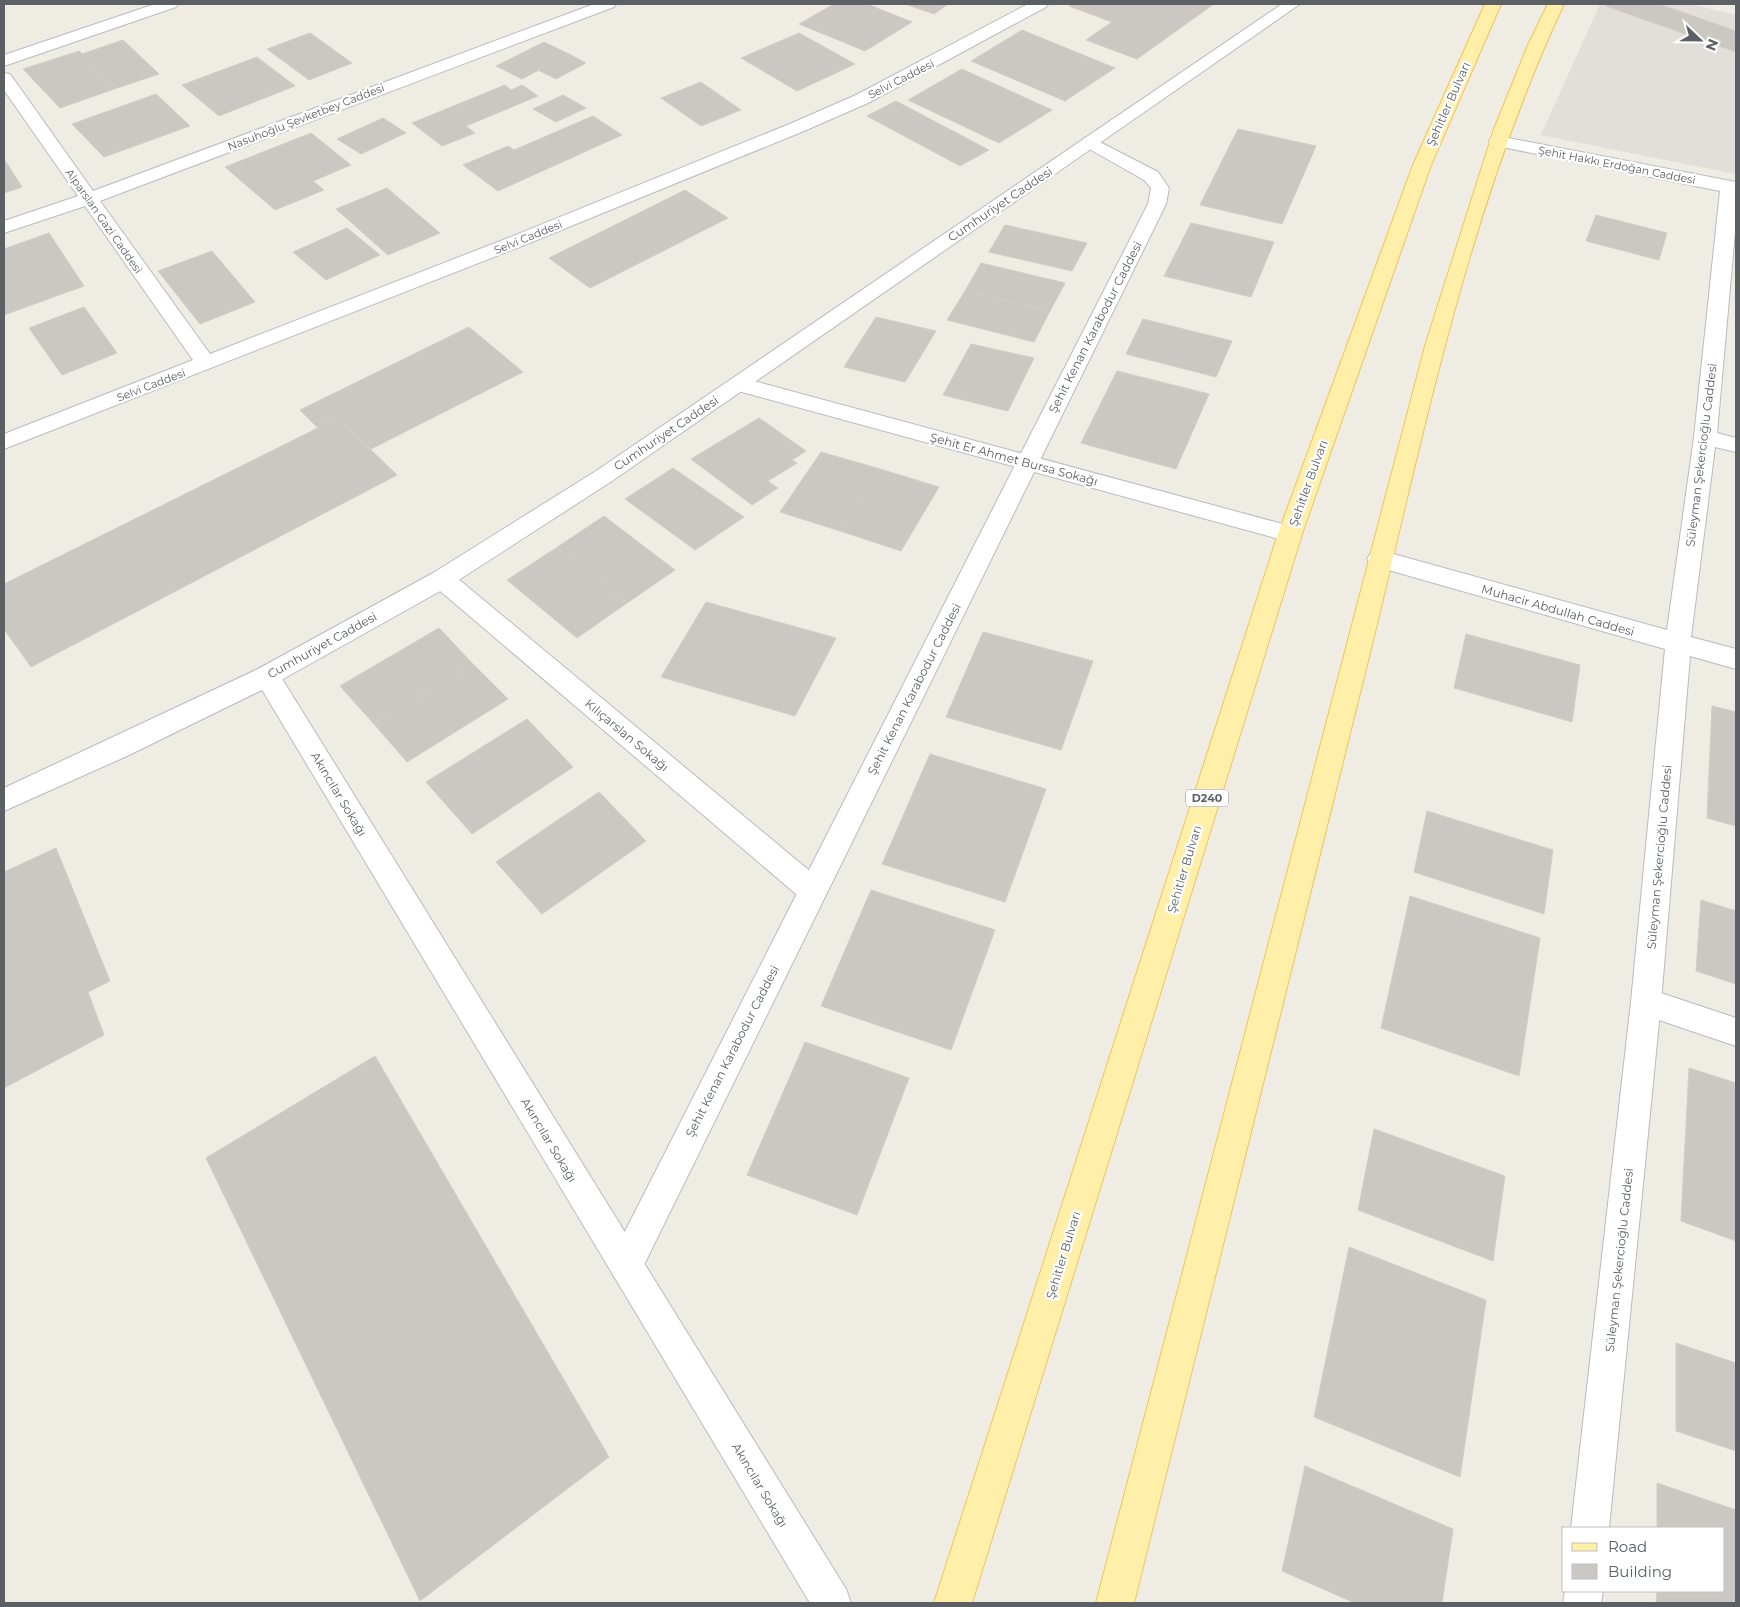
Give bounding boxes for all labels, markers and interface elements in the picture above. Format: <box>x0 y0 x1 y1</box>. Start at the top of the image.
north arrow <box>1675 15 1725 65</box>
text: N <box>1702 36 1723 53</box>
street label: Selvi Caddesi <box>866 56 936 102</box>
street label: Şehitler Bulvarı <box>1423 59 1473 149</box>
street label: Nasuhoğlu Şevketbey Caddesi <box>226 81 386 153</box>
street label: Şehit Hakkı Erdoğan Caddesi <box>1537 143 1697 187</box>
street label: Cumhuriyet Caddesi <box>945 163 1055 245</box>
street label: Alparslan Gazi Caddesi <box>62 166 146 276</box>
street label: Selvi Caddesi <box>492 217 564 257</box>
street label: Şehit Kenan Karabodur Caddesi <box>1045 239 1145 415</box>
street label: Süleyman Şekercioğlu Caddesi <box>1682 362 1720 548</box>
street label: Selvi Caddesi <box>115 366 187 404</box>
street label: Cumhuriyet Caddesi <box>611 392 721 474</box>
street label: Şehit Er Ahmet Bursa Sokağı <box>928 429 1100 489</box>
street label: Şehitler Bulvarı <box>1285 438 1331 528</box>
street label: Muhacir Abdullah Caddesi <box>1480 581 1636 639</box>
street label: Şehit Kenan Karabodur Caddesi <box>864 601 964 777</box>
street label: Cumhuriyet Caddesi <box>265 609 379 681</box>
street label: Kılıçarslan Sokağı <box>582 696 672 774</box>
street label: Akıncılar Sokağı <box>308 749 370 839</box>
street label: Süleyman Şekercioğlu Caddesi <box>1643 764 1675 950</box>
road number: D240 <box>1186 790 1228 806</box>
street label: Şehitler Bulvarı <box>1164 823 1204 915</box>
street label: Şehit Kenan Karabodur Caddesi <box>682 963 782 1139</box>
street label: Akıncılar Sokağı <box>518 1095 580 1185</box>
street label: Süleyman Şekercioğlu Caddesi <box>1602 1167 1636 1353</box>
street label: Şehitler Bulvarı <box>1043 1209 1083 1301</box>
street label: Akıncılar Sokağı <box>729 1440 791 1530</box>
legend <box>1562 1527 1725 1592</box>
text: Road <box>1608 1537 1647 1556</box>
text: Building <box>1608 1562 1672 1581</box>

